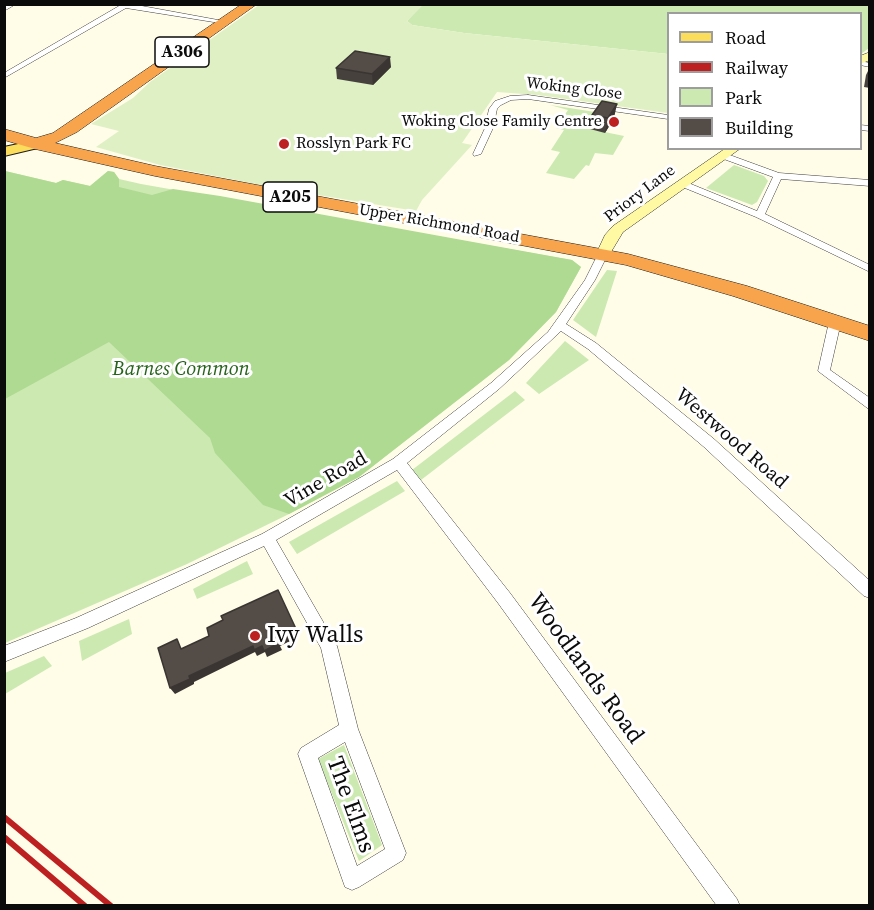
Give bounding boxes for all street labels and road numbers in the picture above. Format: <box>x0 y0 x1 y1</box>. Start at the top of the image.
road number: A306 <box>155 37 209 67</box>
street label: Woking Close <box>525 74 623 104</box>
street label: Priory Lane <box>601 161 679 227</box>
road number: A205 <box>263 182 317 212</box>
street label: Upper Richmond Road <box>357 200 521 248</box>
street label: Westwood Road <box>670 384 792 494</box>
street label: Vine Road <box>281 447 371 513</box>
street label: Woodlands Road <box>521 588 649 750</box>
street label: The Elms <box>319 753 381 857</box>

